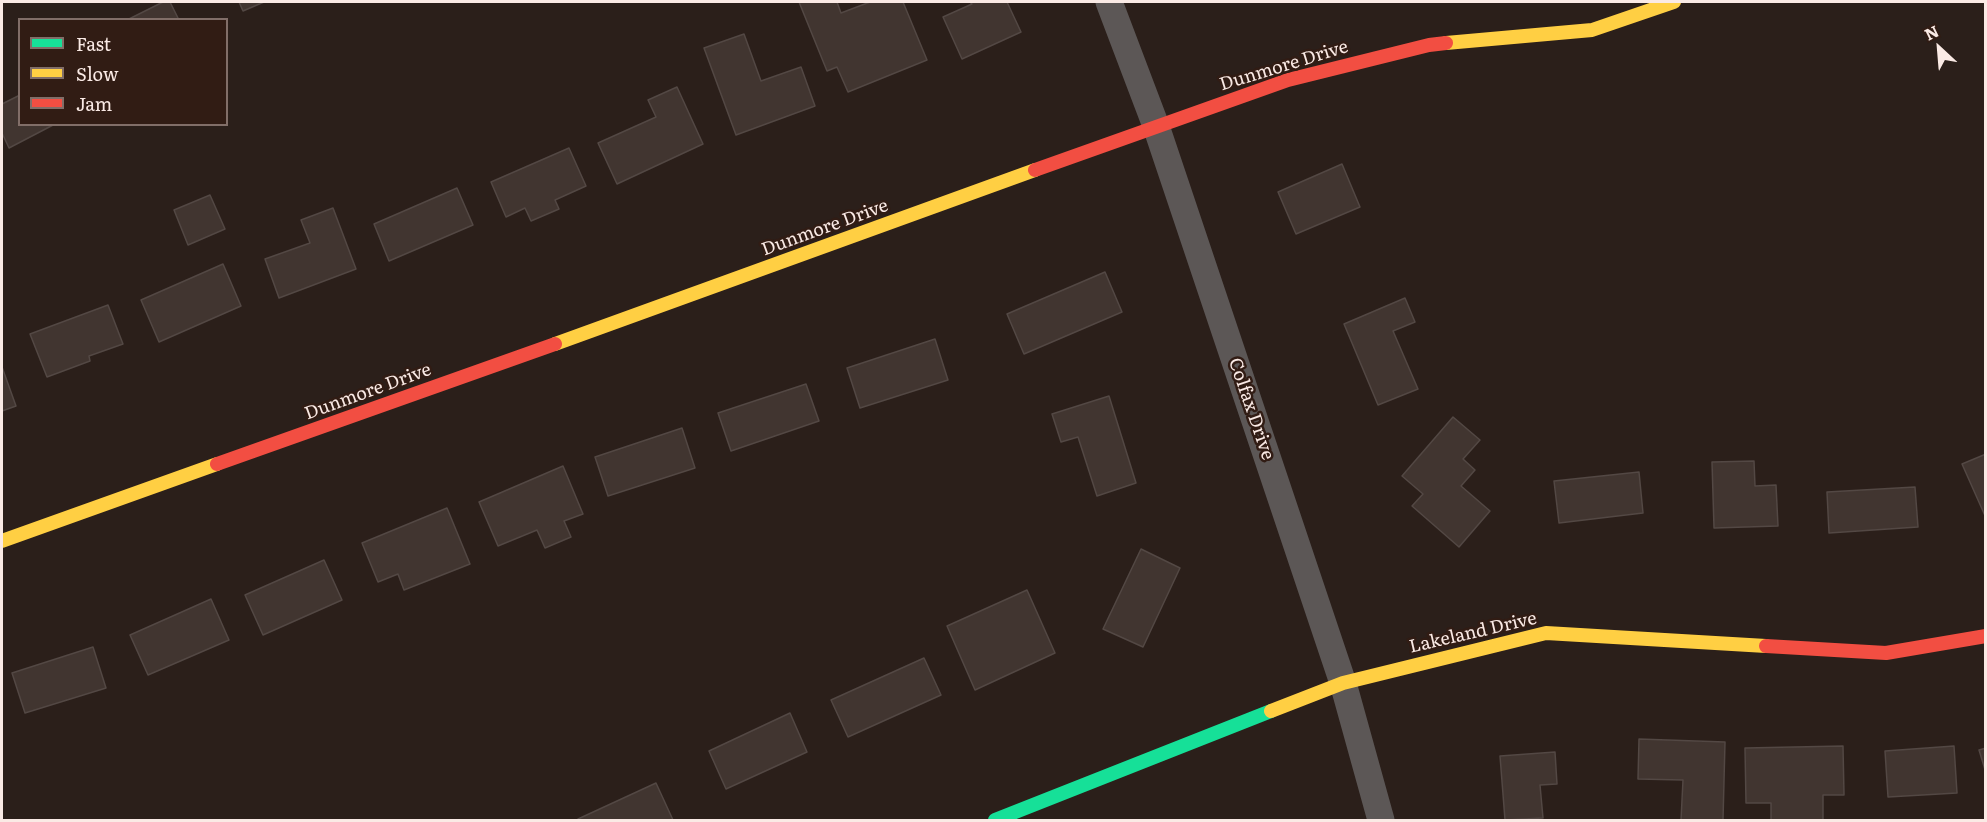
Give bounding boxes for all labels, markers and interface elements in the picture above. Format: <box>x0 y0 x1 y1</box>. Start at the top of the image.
legend <box>18 18 228 126</box>
north arrow <box>1909 18 1969 78</box>
text: N <box>1920 18 1942 46</box>
text: Fast <box>76 30 111 57</box>
street label: Dunmore Drive <box>1217 36 1351 96</box>
text: Slow <box>76 60 118 87</box>
text: Jam <box>76 90 112 117</box>
street label: Dunmore Drive <box>759 195 891 261</box>
street label: Colfax Drive <box>1223 355 1279 463</box>
street label: Dunmore Drive <box>302 359 434 425</box>
street label: Lakeland Drive <box>1407 608 1539 658</box>

